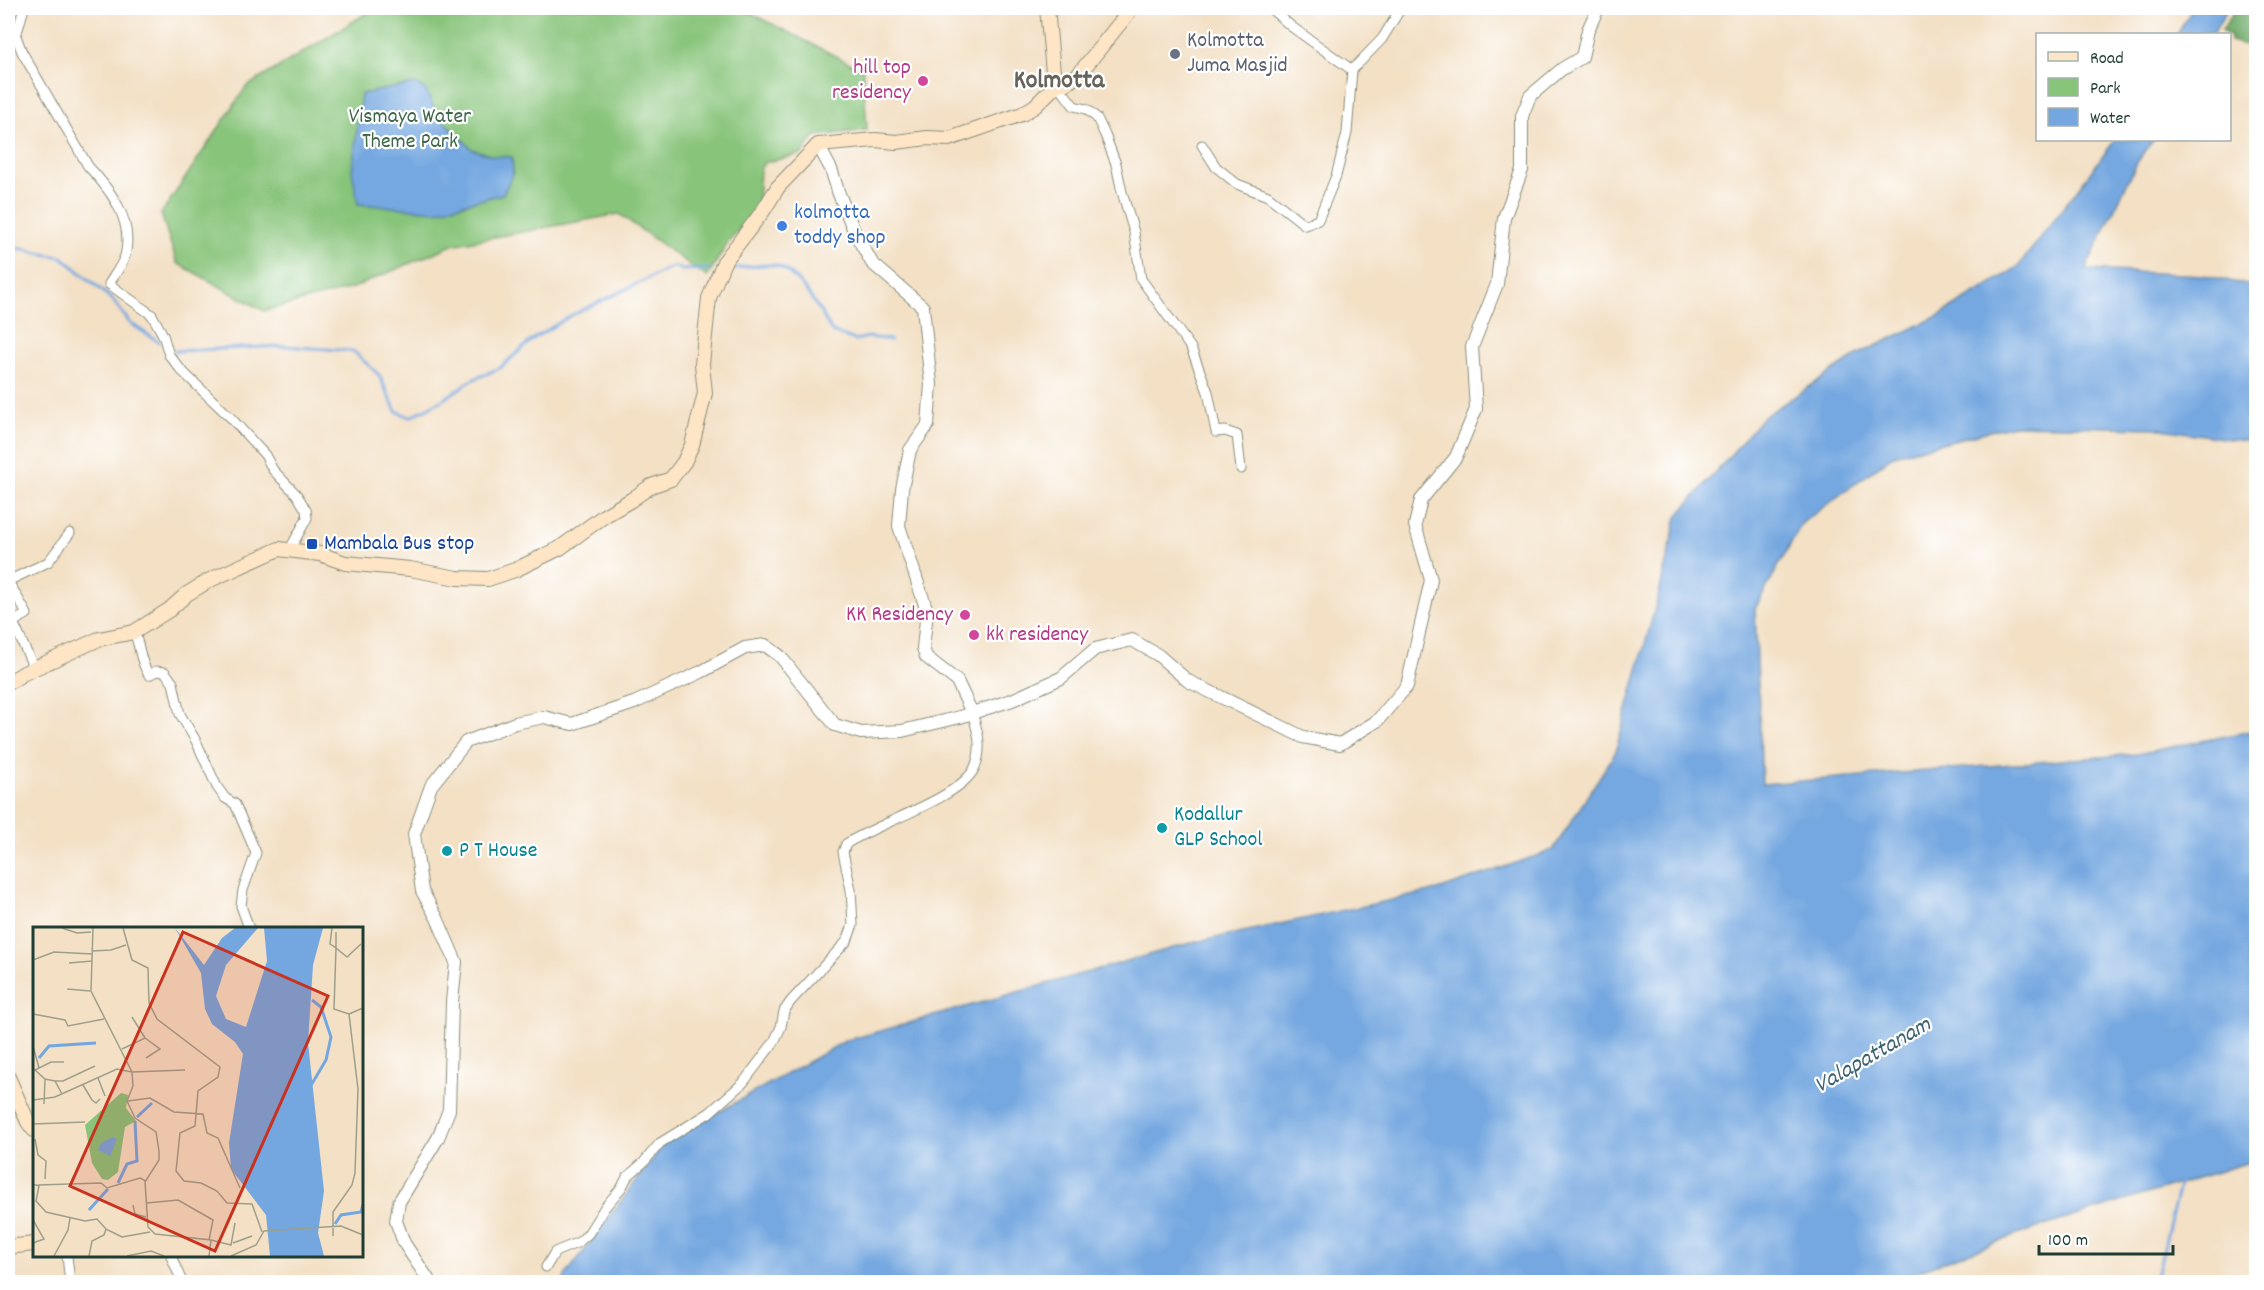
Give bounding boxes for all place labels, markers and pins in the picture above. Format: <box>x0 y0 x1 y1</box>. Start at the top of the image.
place label: Kolmotta Juma Masjid <box>1187 26 1288 82</box>
marker: Kolmotta Juma Masjid <box>1168 47 1182 61</box>
place label: hill top residency <box>832 53 912 109</box>
marker: hill top residency <box>916 74 930 88</box>
place label: kolmotta toddy shop <box>794 198 886 254</box>
marker: kolmotta toddy shop <box>775 219 789 233</box>
place label: Mambala Bus stop <box>324 529 474 560</box>
marker: Mambala Bus stop <box>305 537 319 551</box>
place label: KK Residency <box>846 600 954 631</box>
marker: KK Residency <box>958 608 972 622</box>
place label: kk residency <box>986 620 1089 651</box>
marker: kk residency <box>967 628 981 642</box>
place label: Kodallur GLP School <box>1174 800 1263 856</box>
marker: Kodallur GLP School <box>1155 821 1169 835</box>
place label: P T House <box>459 836 537 867</box>
marker: P T House <box>440 844 454 858</box>

